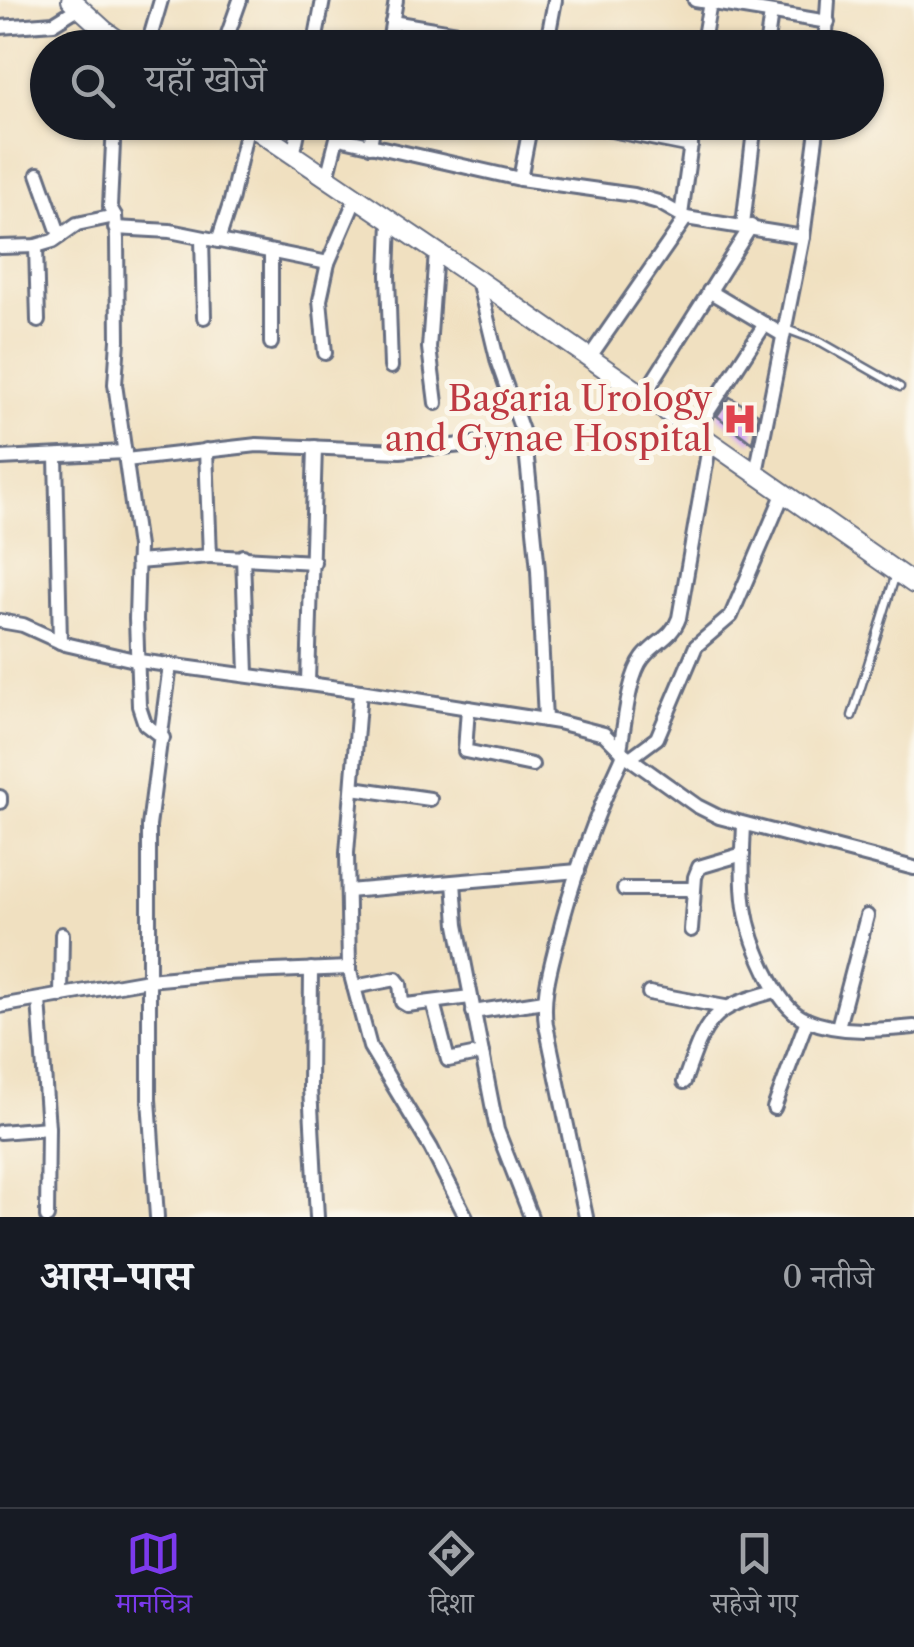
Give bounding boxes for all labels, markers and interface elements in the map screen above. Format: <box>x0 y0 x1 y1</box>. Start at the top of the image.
search box <box>30 30 884 140</box>
text: यहाँ खोजें <box>145 55 266 102</box>
icon: search <box>65 58 120 113</box>
place label: Bagaria Urology and Gynae Hospital <box>385 377 712 460</box>
hospital icon: Bagaria Urology and Gynae Hospital <box>721 400 759 438</box>
text: आस-पास <box>40 1249 192 1301</box>
text: 0 नतीजे <box>782 1257 874 1296</box>
tab: मानचित्र <box>116 1526 192 1631</box>
tab: दिशा <box>424 1526 479 1631</box>
tab: सहेजे गए <box>711 1526 798 1631</box>

